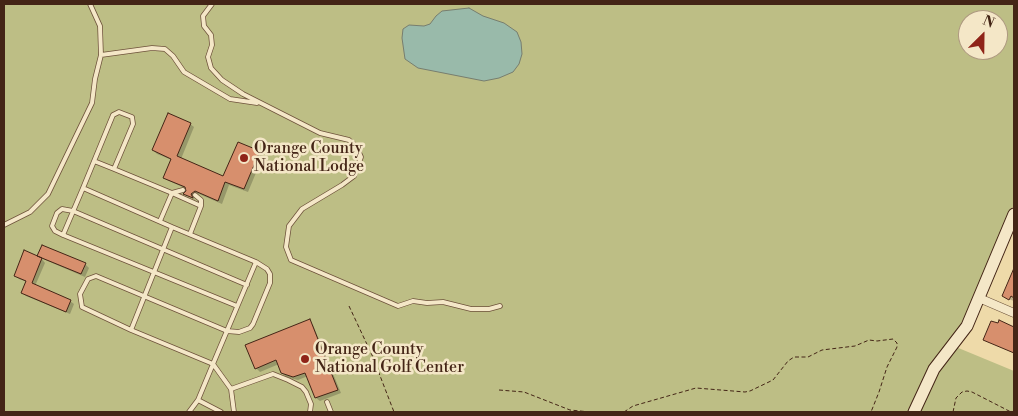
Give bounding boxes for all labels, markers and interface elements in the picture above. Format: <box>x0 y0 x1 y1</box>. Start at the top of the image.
north arrow <box>958 10 1008 60</box>
text: N <box>980 12 997 33</box>
place label: Orange County National Lodge <box>254 139 364 177</box>
marker: Orange County National Lodge <box>238 152 250 164</box>
place label: Orange County National Golf Center <box>315 340 464 378</box>
marker: Orange County National Golf Center <box>299 353 311 365</box>

